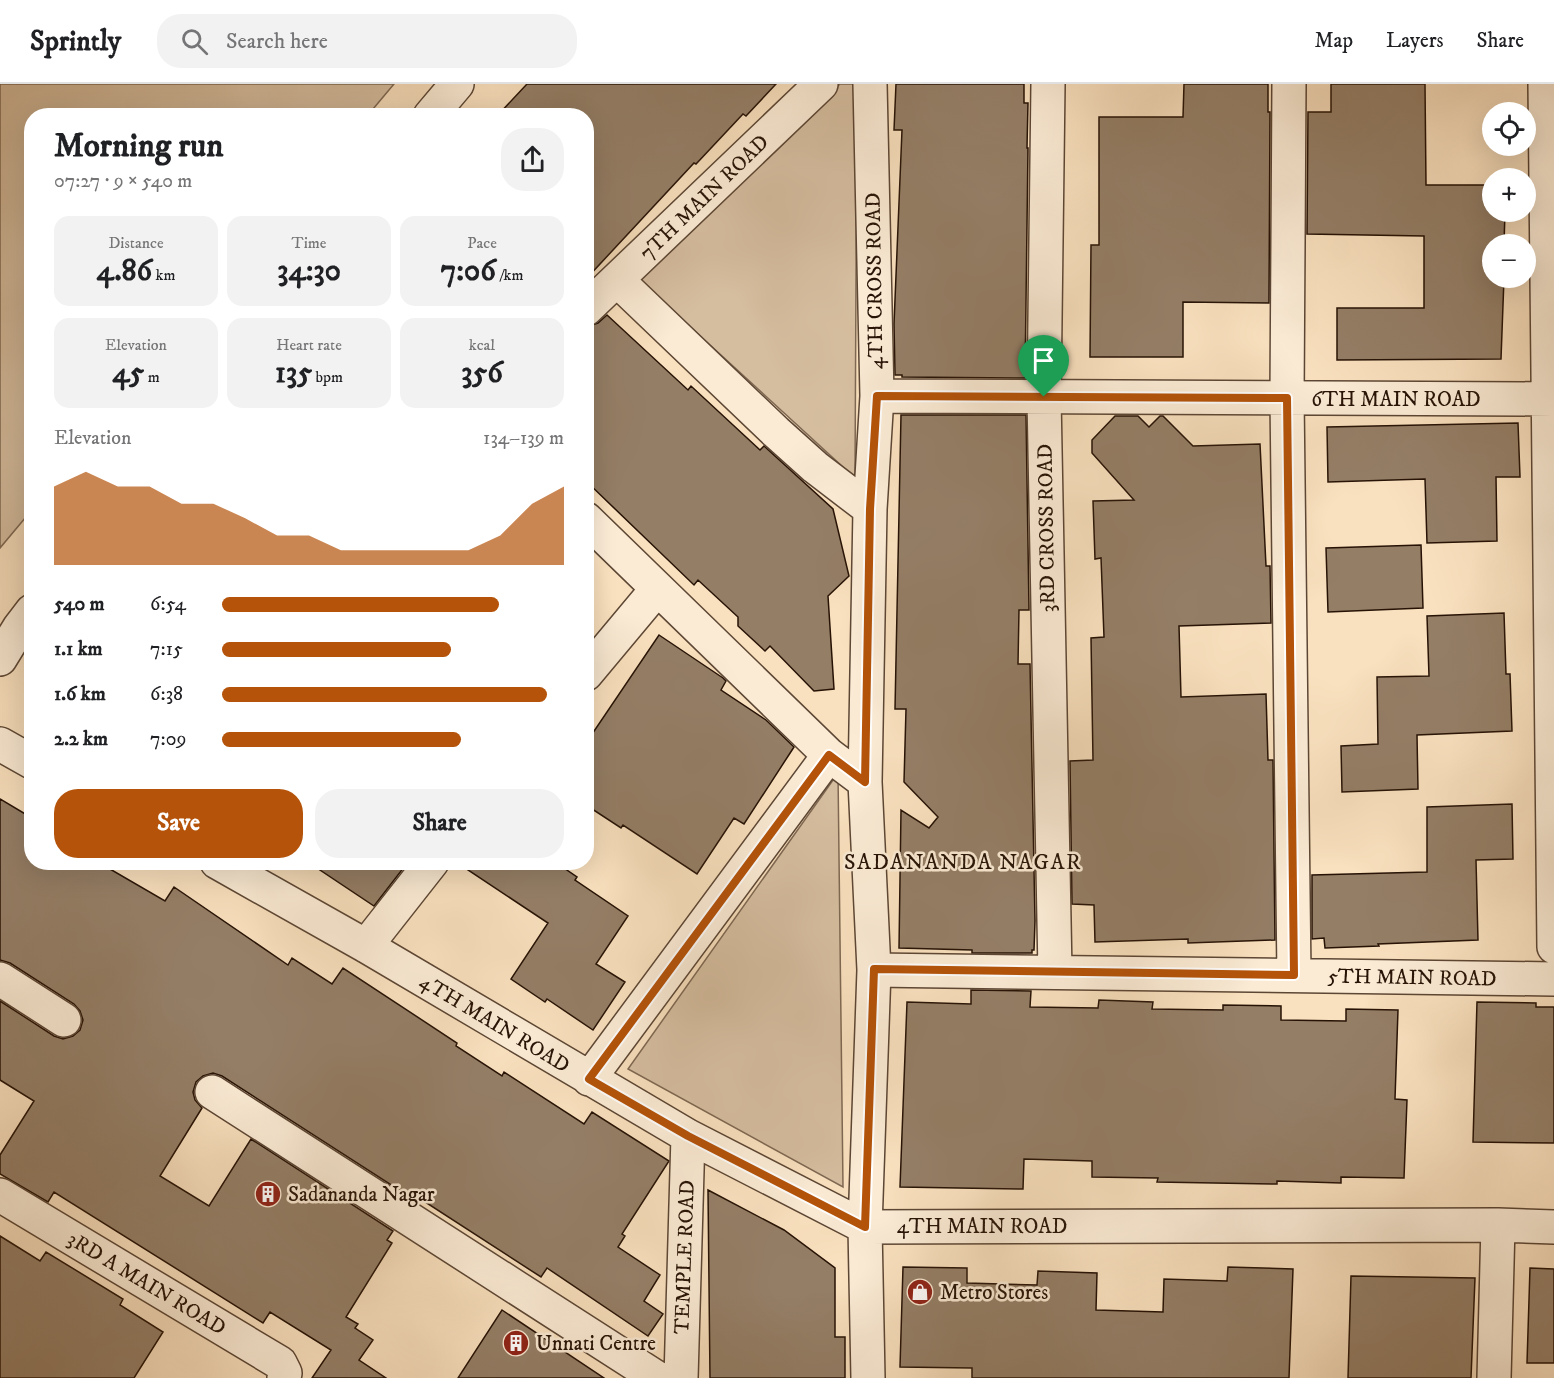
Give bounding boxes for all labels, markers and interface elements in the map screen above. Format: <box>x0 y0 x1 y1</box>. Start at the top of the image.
search box <box>157 14 577 68</box>
text: Sprintly <box>30 24 121 59</box>
icon: search <box>178 25 211 58</box>
text: Search here <box>226 28 328 55</box>
text: Map <box>1314 28 1353 54</box>
text: Layers <box>1386 28 1444 54</box>
text: Share <box>1477 28 1524 54</box>
map controls <box>1482 102 1536 288</box>
button: locate <box>1482 102 1536 156</box>
text: Morning run <box>54 126 223 167</box>
button: share <box>501 128 564 191</box>
street label: 7TH MAIN ROAD <box>635 129 775 266</box>
button: + <box>1482 168 1536 222</box>
text: 07:27 · 9 × 540 m <box>54 169 192 194</box>
street label: 4TH CROSS ROAD <box>860 192 890 370</box>
text: Distance <box>108 233 164 253</box>
text: Time <box>292 233 326 253</box>
text: Pace <box>467 233 497 253</box>
button: − <box>1482 234 1536 288</box>
text: 4.86 <box>96 253 152 290</box>
text: 34:30 <box>277 253 341 290</box>
text: 7:06 <box>440 253 496 290</box>
text: km <box>152 265 176 285</box>
text: /km <box>496 265 524 285</box>
text: Elevation <box>105 335 167 355</box>
text: Heart rate <box>276 335 342 355</box>
text: kcal <box>469 335 495 355</box>
pin <box>1018 335 1069 397</box>
icon: arrive <box>1027 344 1060 377</box>
text: 45 <box>112 355 144 392</box>
text: 135 <box>275 355 312 392</box>
text: 356 <box>461 355 503 392</box>
text: m <box>144 367 160 387</box>
text: bpm <box>312 367 343 387</box>
street label: 6TH MAIN ROAD <box>1311 387 1481 413</box>
text: Elevation <box>54 426 131 451</box>
text: 134–139 m <box>483 426 564 451</box>
street label: 3RD CROSS ROAD <box>1033 443 1061 613</box>
text: 540 m <box>54 592 104 617</box>
text: 6:54 <box>150 592 186 617</box>
text: 1.1 km <box>54 637 103 662</box>
text: 7:15 <box>150 637 183 662</box>
text: 1.6 km <box>54 682 106 707</box>
text: 6:38 <box>150 682 183 707</box>
text: 2.2 km <box>54 727 108 752</box>
text: 7:09 <box>150 727 187 752</box>
button: Save <box>54 789 303 858</box>
button: Share <box>315 789 564 858</box>
district label: SADANANDA NAGAR <box>844 849 1082 876</box>
street label: 5TH MAIN ROAD <box>1327 964 1497 992</box>
street label: 4TH MAIN ROAD <box>415 969 574 1079</box>
building icon: Sadananda Nagar <box>253 1179 283 1209</box>
street label: TEMPLE ROAD <box>669 1180 701 1335</box>
place label: Sadananda Nagar <box>288 1182 435 1208</box>
street label: 4TH MAIN ROAD <box>897 1214 1067 1240</box>
street label: 3RD A MAIN ROAD <box>63 1226 230 1341</box>
shop icon: Metro Stores <box>905 1277 935 1307</box>
place label: Metro Stores <box>940 1280 1048 1306</box>
building icon: Unnati Centre <box>501 1328 531 1358</box>
place label: Unnati Centre <box>536 1331 656 1357</box>

